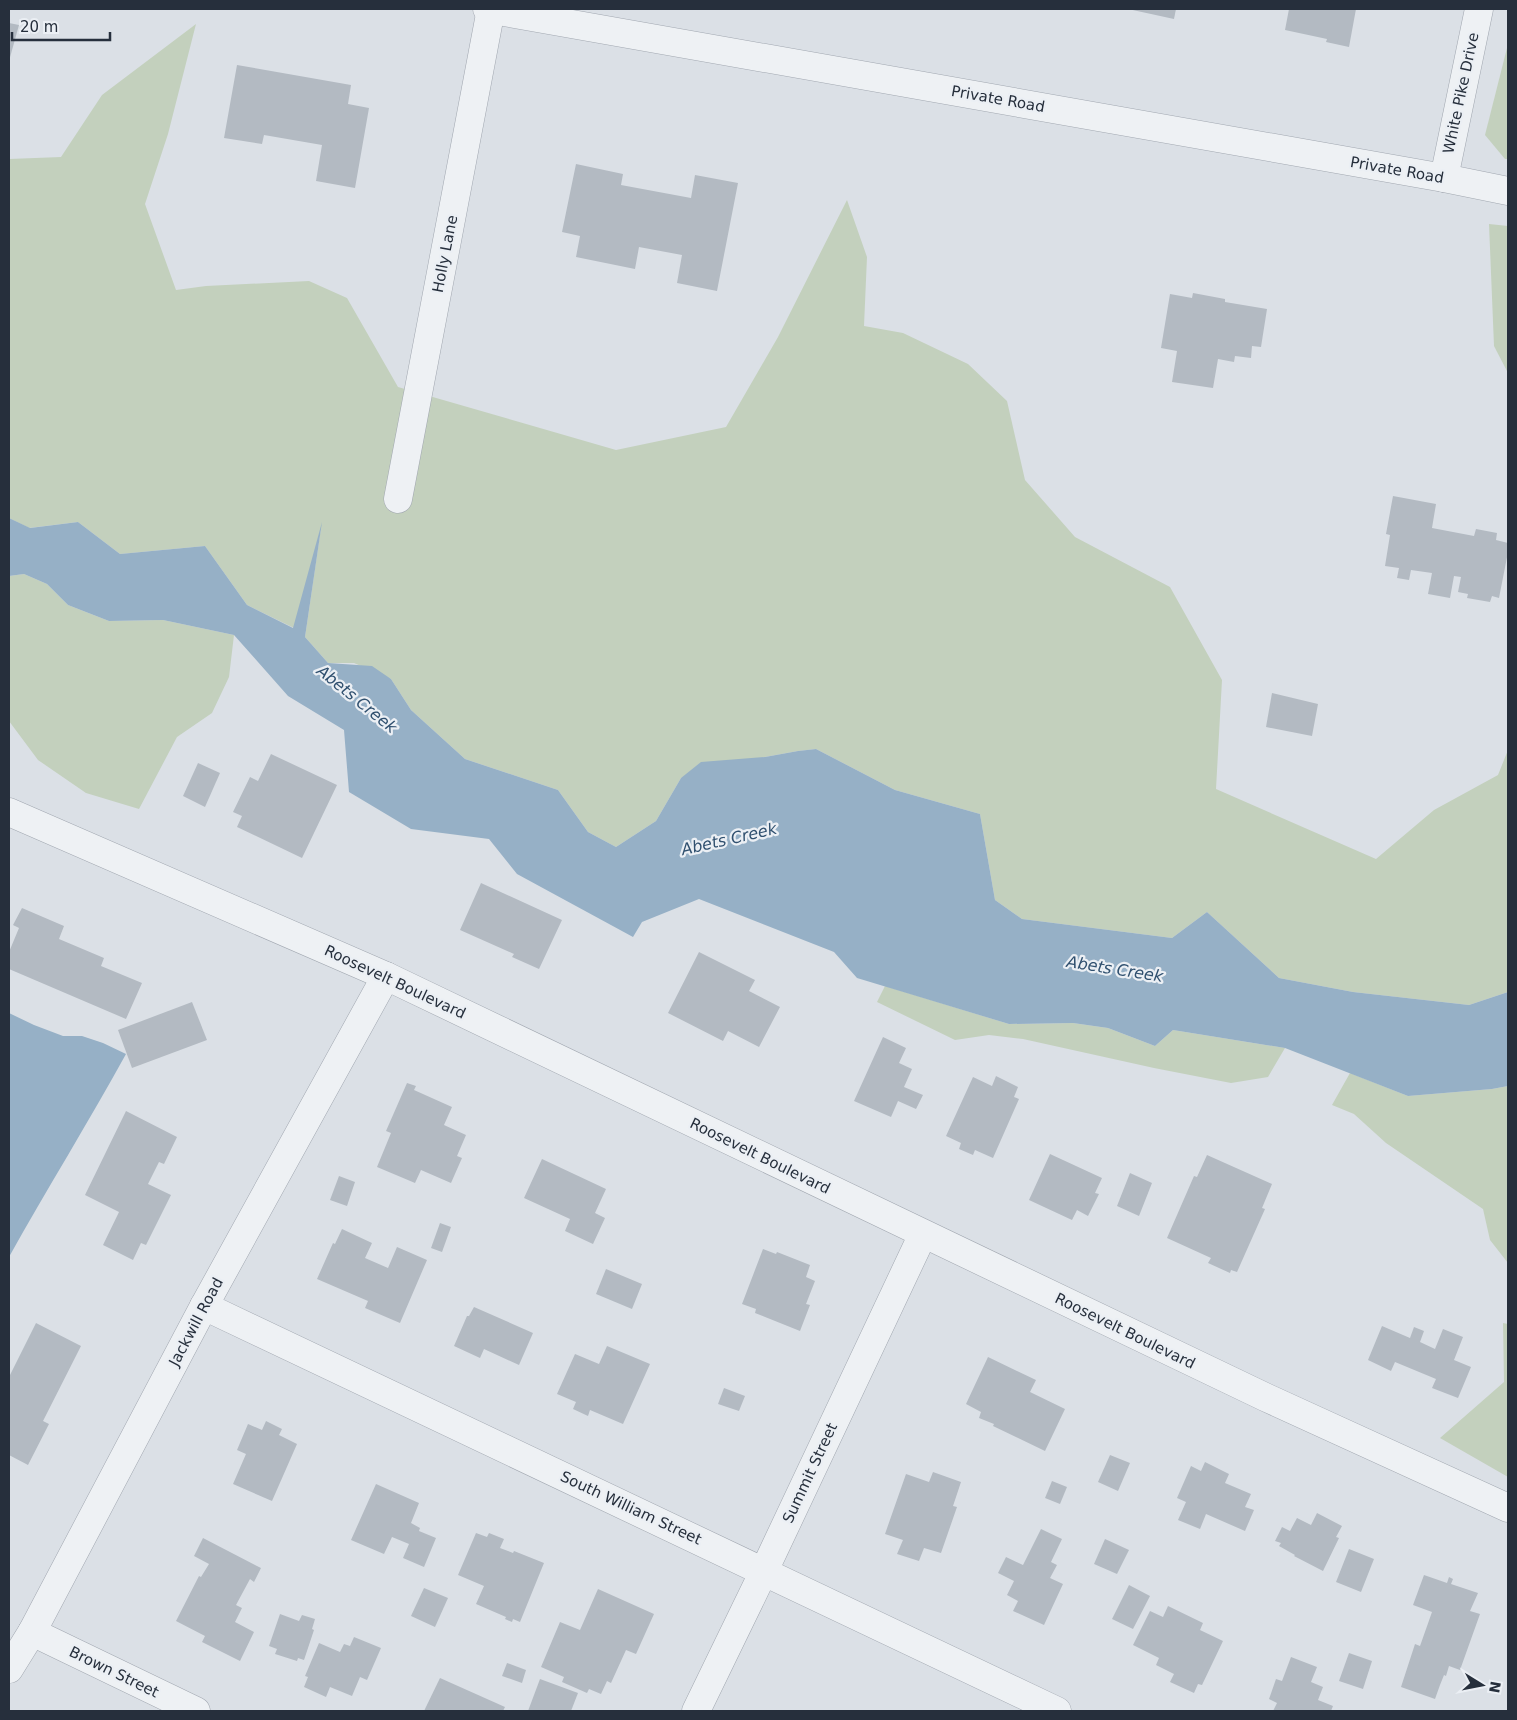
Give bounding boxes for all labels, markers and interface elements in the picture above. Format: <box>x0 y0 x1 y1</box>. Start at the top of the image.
scale bar <box>12 10 110 42</box>
text: 20 m <box>20 18 58 36</box>
street label: White Pike Drive <box>1439 31 1483 155</box>
street label: Private Road <box>950 82 1046 116</box>
street label: Private Road <box>1349 153 1445 187</box>
street label: Holly Lane <box>429 214 461 294</box>
water label: Abets Creek <box>312 660 401 737</box>
water label: Abets Creek <box>678 819 779 859</box>
street label: Roosevelt Boulevard <box>321 941 469 1023</box>
water label: Abets Creek <box>1064 952 1165 986</box>
street label: Roosevelt Boulevard <box>687 1114 833 1198</box>
street label: Jackwill Road <box>165 1275 227 1370</box>
street label: Roosevelt Boulevard <box>1052 1289 1198 1373</box>
street label: Summit Street <box>779 1420 841 1526</box>
street label: South William Street <box>558 1467 705 1549</box>
street label: Brown Street <box>66 1643 162 1701</box>
north arrow <box>1457 1660 1507 1710</box>
text: N <box>1486 1680 1504 1694</box>

